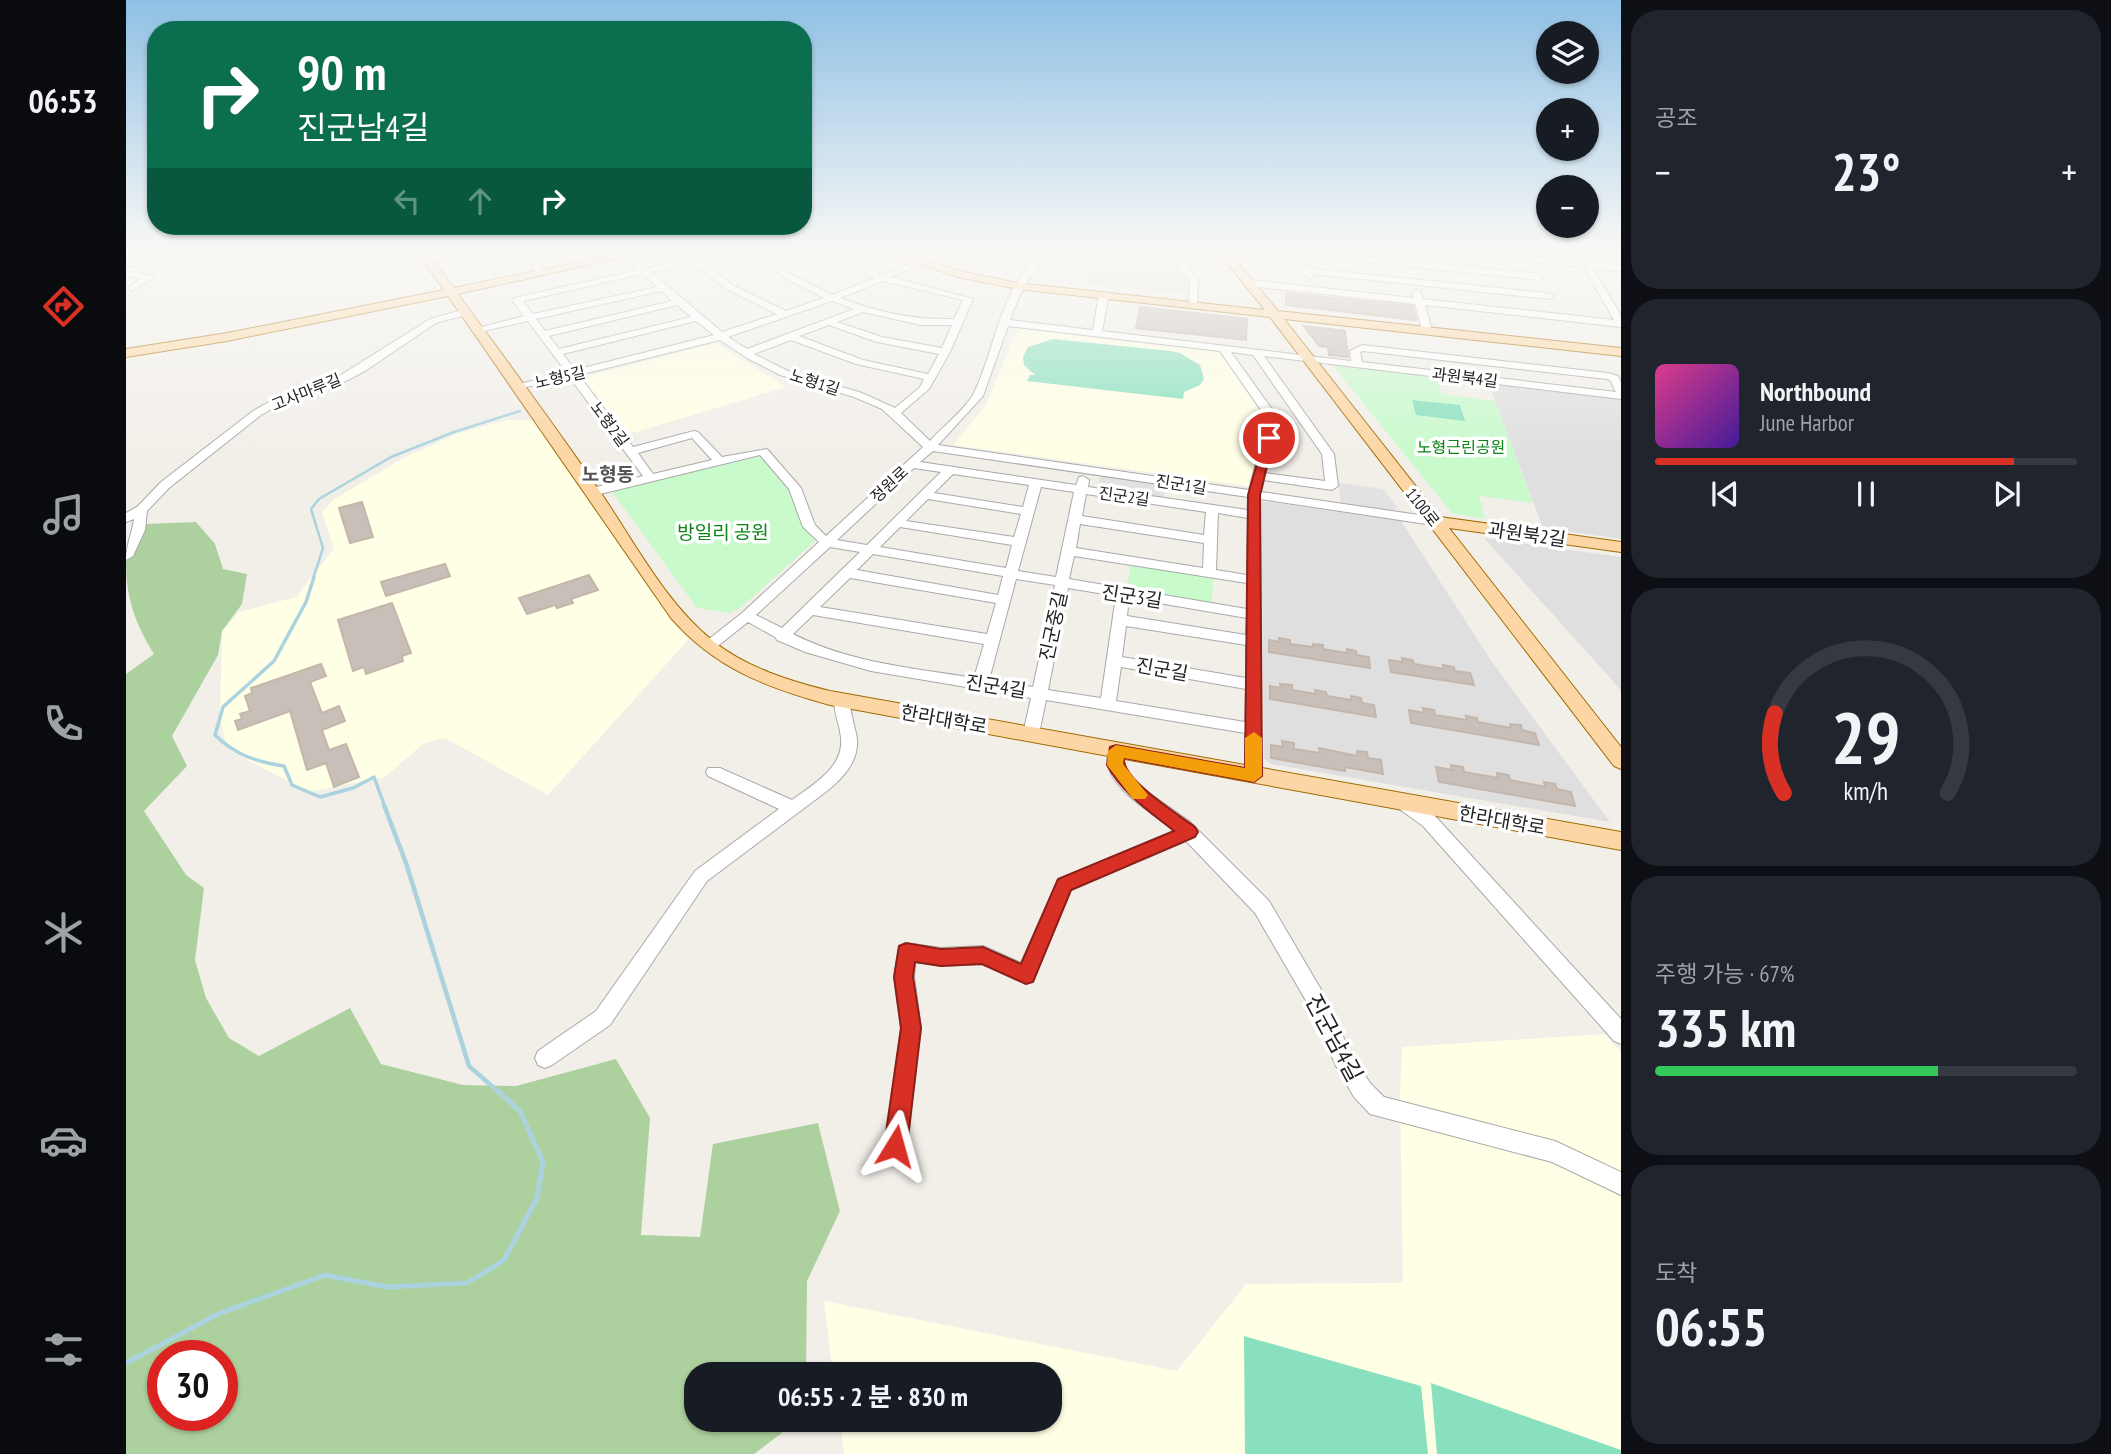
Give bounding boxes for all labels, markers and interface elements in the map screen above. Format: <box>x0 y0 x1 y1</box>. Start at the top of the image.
map controls <box>1536 21 1599 238</box>
button: layers <box>1536 21 1599 84</box>
text: 90 m <box>297 40 386 104</box>
icon: right <box>182 49 273 140</box>
text: 06:53 <box>28 80 98 122</box>
button: + <box>1536 98 1599 161</box>
text: 공조 <box>1655 103 1697 132</box>
text: 진군남4길 <box>297 106 429 148</box>
text: 23° <box>1832 138 1900 205</box>
text: − <box>1655 147 1671 196</box>
text: + <box>2061 147 2077 196</box>
button: − <box>1536 175 1599 238</box>
icon: left <box>388 182 426 220</box>
icon: ahead <box>461 182 499 220</box>
icon: right <box>534 182 572 220</box>
icon: directions <box>39 282 88 331</box>
street label: 노형5길 <box>533 361 587 393</box>
street label: 과원북4길 <box>1431 363 1499 391</box>
street label: 노형1길 <box>787 365 843 399</box>
street label: 고사마루길 <box>268 369 344 415</box>
text: Northbound <box>1760 375 1871 408</box>
street label: 노형2길 <box>587 397 633 451</box>
pin <box>1239 408 1299 468</box>
text: June Harbor <box>1760 408 1854 437</box>
icon: arrive <box>1250 419 1288 457</box>
park label: 노형근린공원 <box>1417 437 1505 457</box>
street label: 정원로 <box>866 461 912 506</box>
district label: 노형동 <box>582 462 634 486</box>
street label: 진군1길 <box>1154 470 1208 498</box>
icon: previous <box>1706 475 1744 513</box>
icon: pause <box>1847 475 1885 513</box>
icon: next <box>1988 475 2026 513</box>
street label: 진군2길 <box>1097 483 1151 509</box>
street label: 1100로 <box>1402 484 1444 531</box>
icon: music <box>39 490 88 539</box>
street label: 과원북2길 <box>1486 517 1568 551</box>
park label: 방일리 공원 <box>677 520 769 544</box>
street label: 진군3길 <box>1100 579 1164 613</box>
street label: 진군중길 <box>1034 589 1072 663</box>
street label: 진군길 <box>1134 653 1190 685</box>
street label: 진군4길 <box>964 669 1028 703</box>
text: 29 <box>1831 689 1901 783</box>
icon: phone <box>39 699 88 748</box>
street label: 한라대학로 <box>899 700 989 738</box>
text: km/h <box>1844 775 1888 807</box>
street label: 한라대학로 <box>1457 801 1547 839</box>
icon: climate <box>39 908 88 957</box>
text: 주행 가능 · 67% <box>1655 959 1795 988</box>
street label: 진군남4길 <box>1299 989 1370 1087</box>
text: 335 km <box>1655 994 1796 1061</box>
position arrow <box>858 1109 932 1183</box>
icon: car <box>39 1116 88 1165</box>
text: 도착 <box>1655 1258 1697 1287</box>
text: 06:55 <box>1655 1293 1767 1360</box>
icon: filters <box>39 1325 88 1374</box>
speed limit sign: 30 <box>147 1340 238 1431</box>
text: 06:55 · 2 분 · 830 m <box>778 1380 968 1413</box>

